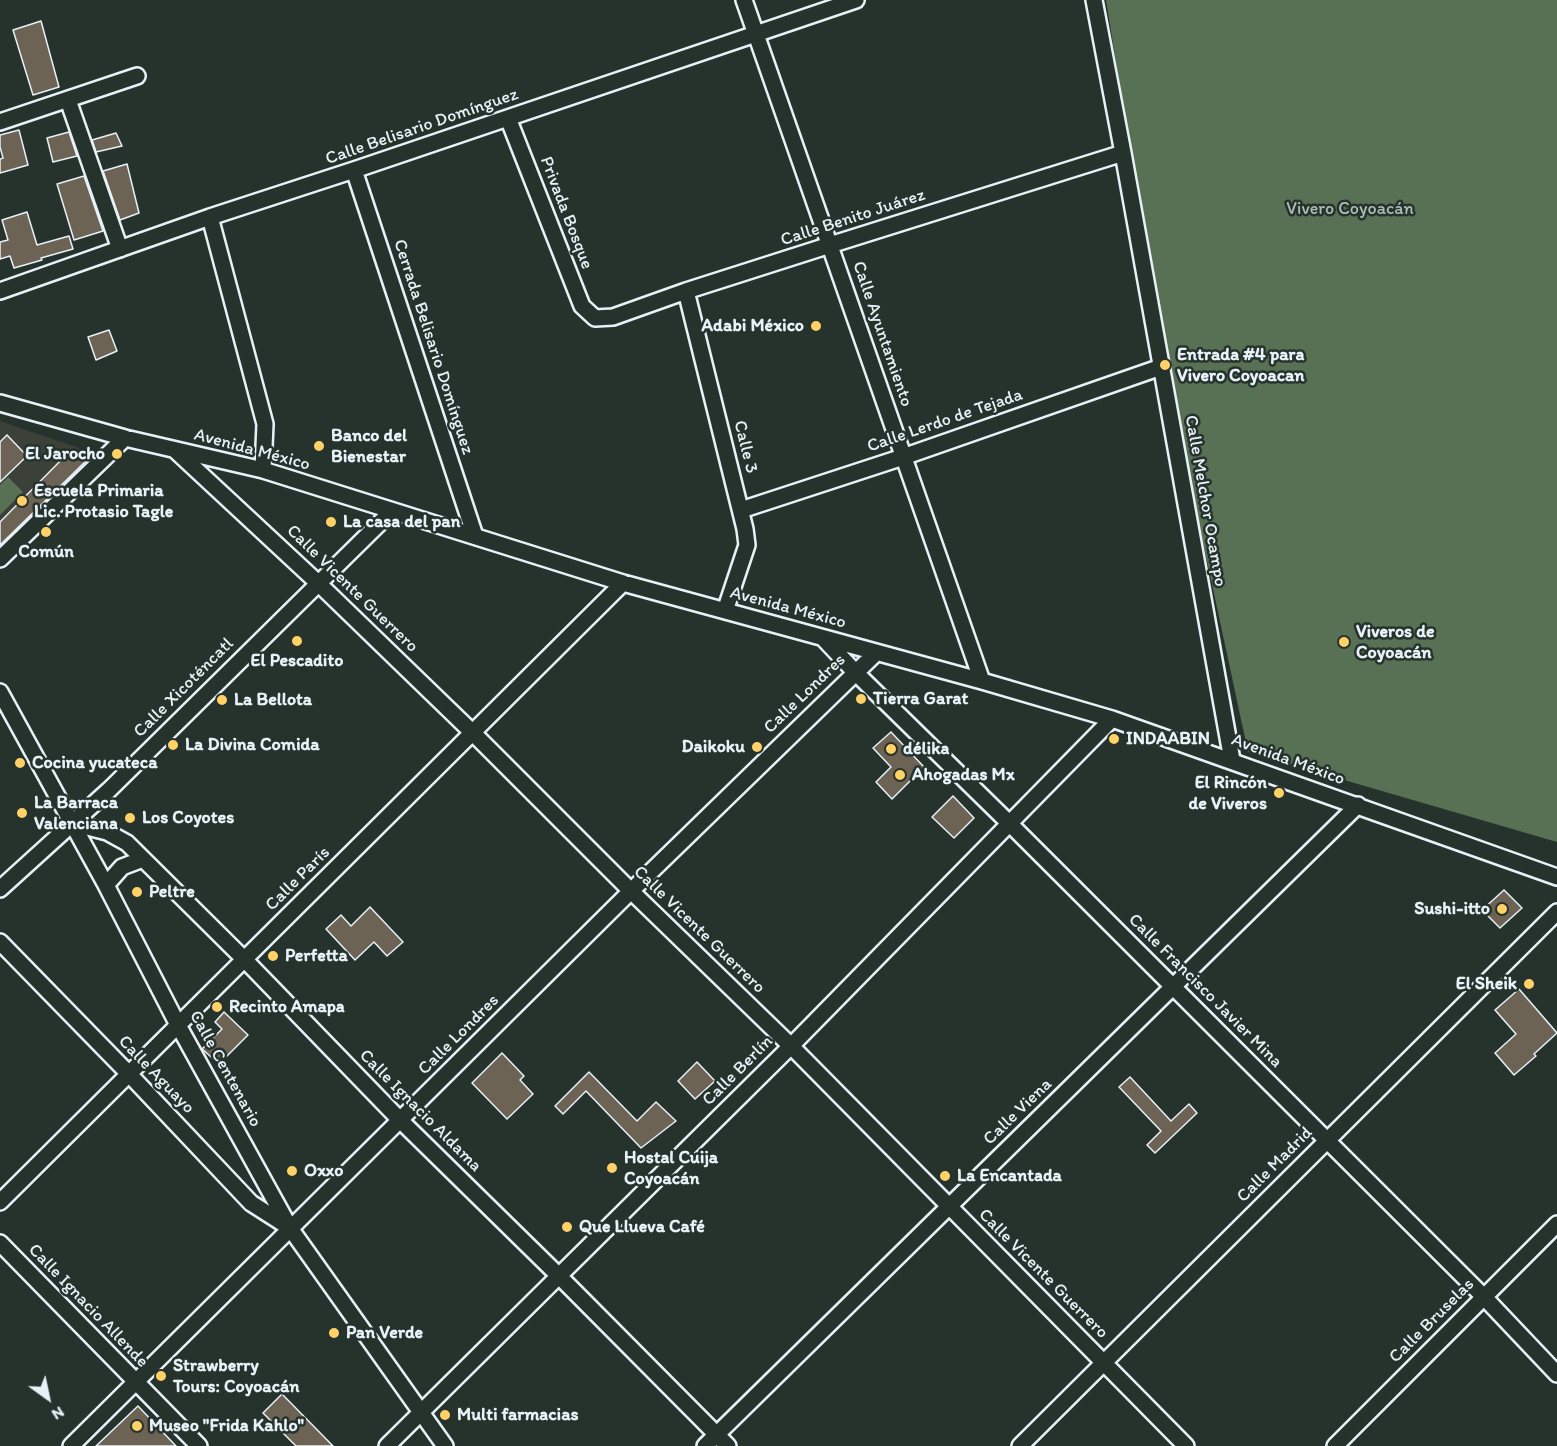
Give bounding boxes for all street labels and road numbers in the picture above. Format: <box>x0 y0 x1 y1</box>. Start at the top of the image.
street label: Calle Belisario Domínguez <box>323 84 521 170</box>
street label: Privada Bosque <box>535 154 597 272</box>
street label: Calle Benito Juárez <box>778 184 928 252</box>
street label: Cerrada Belisario Domínguez <box>388 237 478 457</box>
street label: Calle Ayuntamiento <box>847 258 917 410</box>
street label: Calle Lerdo de Tejada <box>864 384 1026 458</box>
street label: Calle Melchor Ocampo <box>1179 414 1231 588</box>
street label: Calle 3 <box>728 418 762 476</box>
street label: Avenida México <box>192 424 312 476</box>
street label: Calle Vicente Guerrero <box>282 520 422 658</box>
street label: Avenida México <box>728 582 848 634</box>
street label: Calle Xicoténcatl <box>129 633 239 743</box>
street label: Calle Londres <box>760 650 850 738</box>
street label: Avenida México <box>1228 729 1348 791</box>
street label: Calle París <box>261 842 335 916</box>
street label: Calle Vicente Guerrero <box>629 861 769 999</box>
street label: Calle Francisco Javier Mina <box>1123 909 1287 1073</box>
street label: Calle Londres <box>414 990 504 1080</box>
street label: Calle Centenario <box>184 1007 266 1131</box>
street label: Calle Aguayo <box>113 1031 199 1119</box>
street label: Calle Berlín <box>698 1031 778 1111</box>
street label: Calle Ignacio Aldama <box>354 1045 486 1177</box>
street label: Calle Viena <box>979 1074 1057 1150</box>
street label: Calle Madrid <box>1233 1123 1317 1207</box>
street label: Calle Vicente Guerrero <box>974 1205 1112 1343</box>
street label: Calle Ignacio Allende <box>23 1240 153 1372</box>
street label: Calle Bruselas <box>1385 1274 1479 1368</box>

